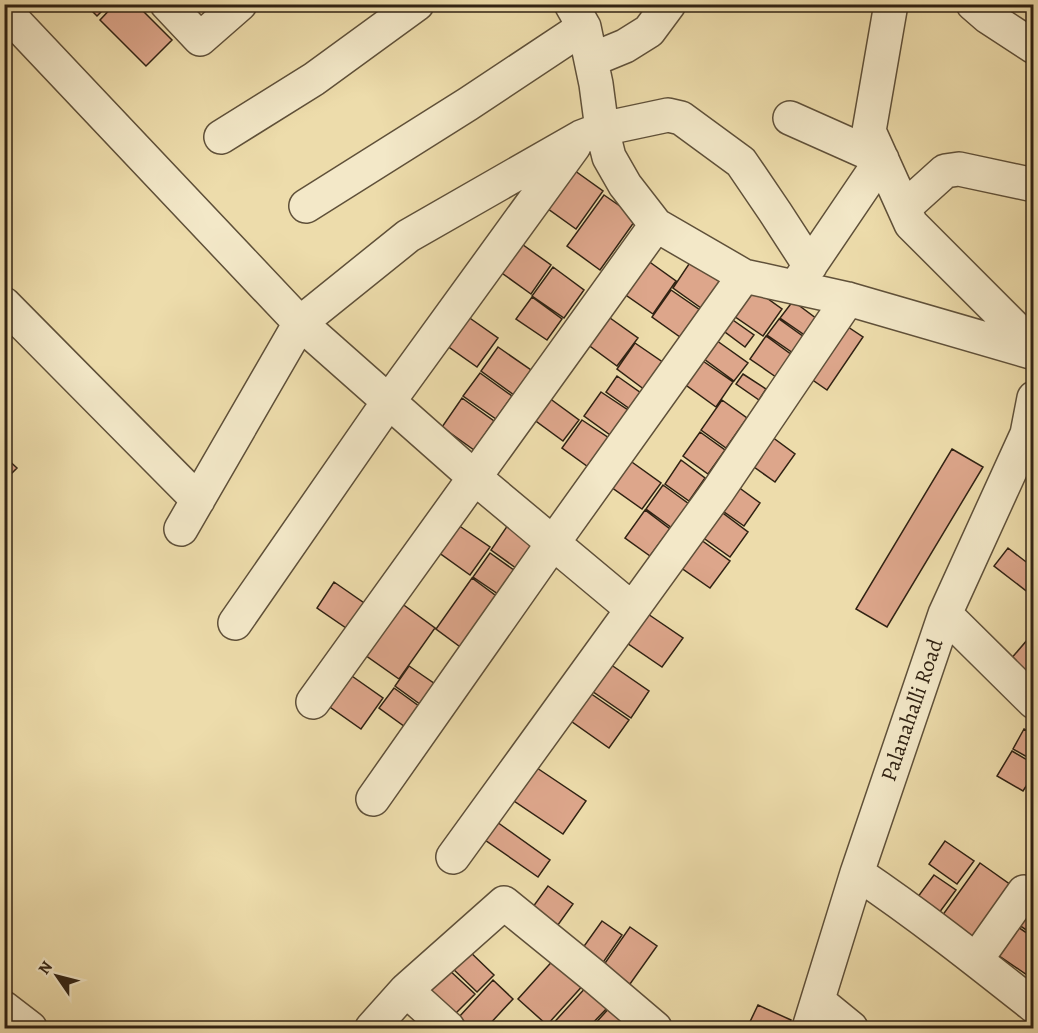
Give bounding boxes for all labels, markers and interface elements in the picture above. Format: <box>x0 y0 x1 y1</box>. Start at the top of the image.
street label: Palanahalli Road <box>874 635 950 785</box>
north arrow <box>27 946 87 1006</box>
text: N <box>33 957 58 979</box>

